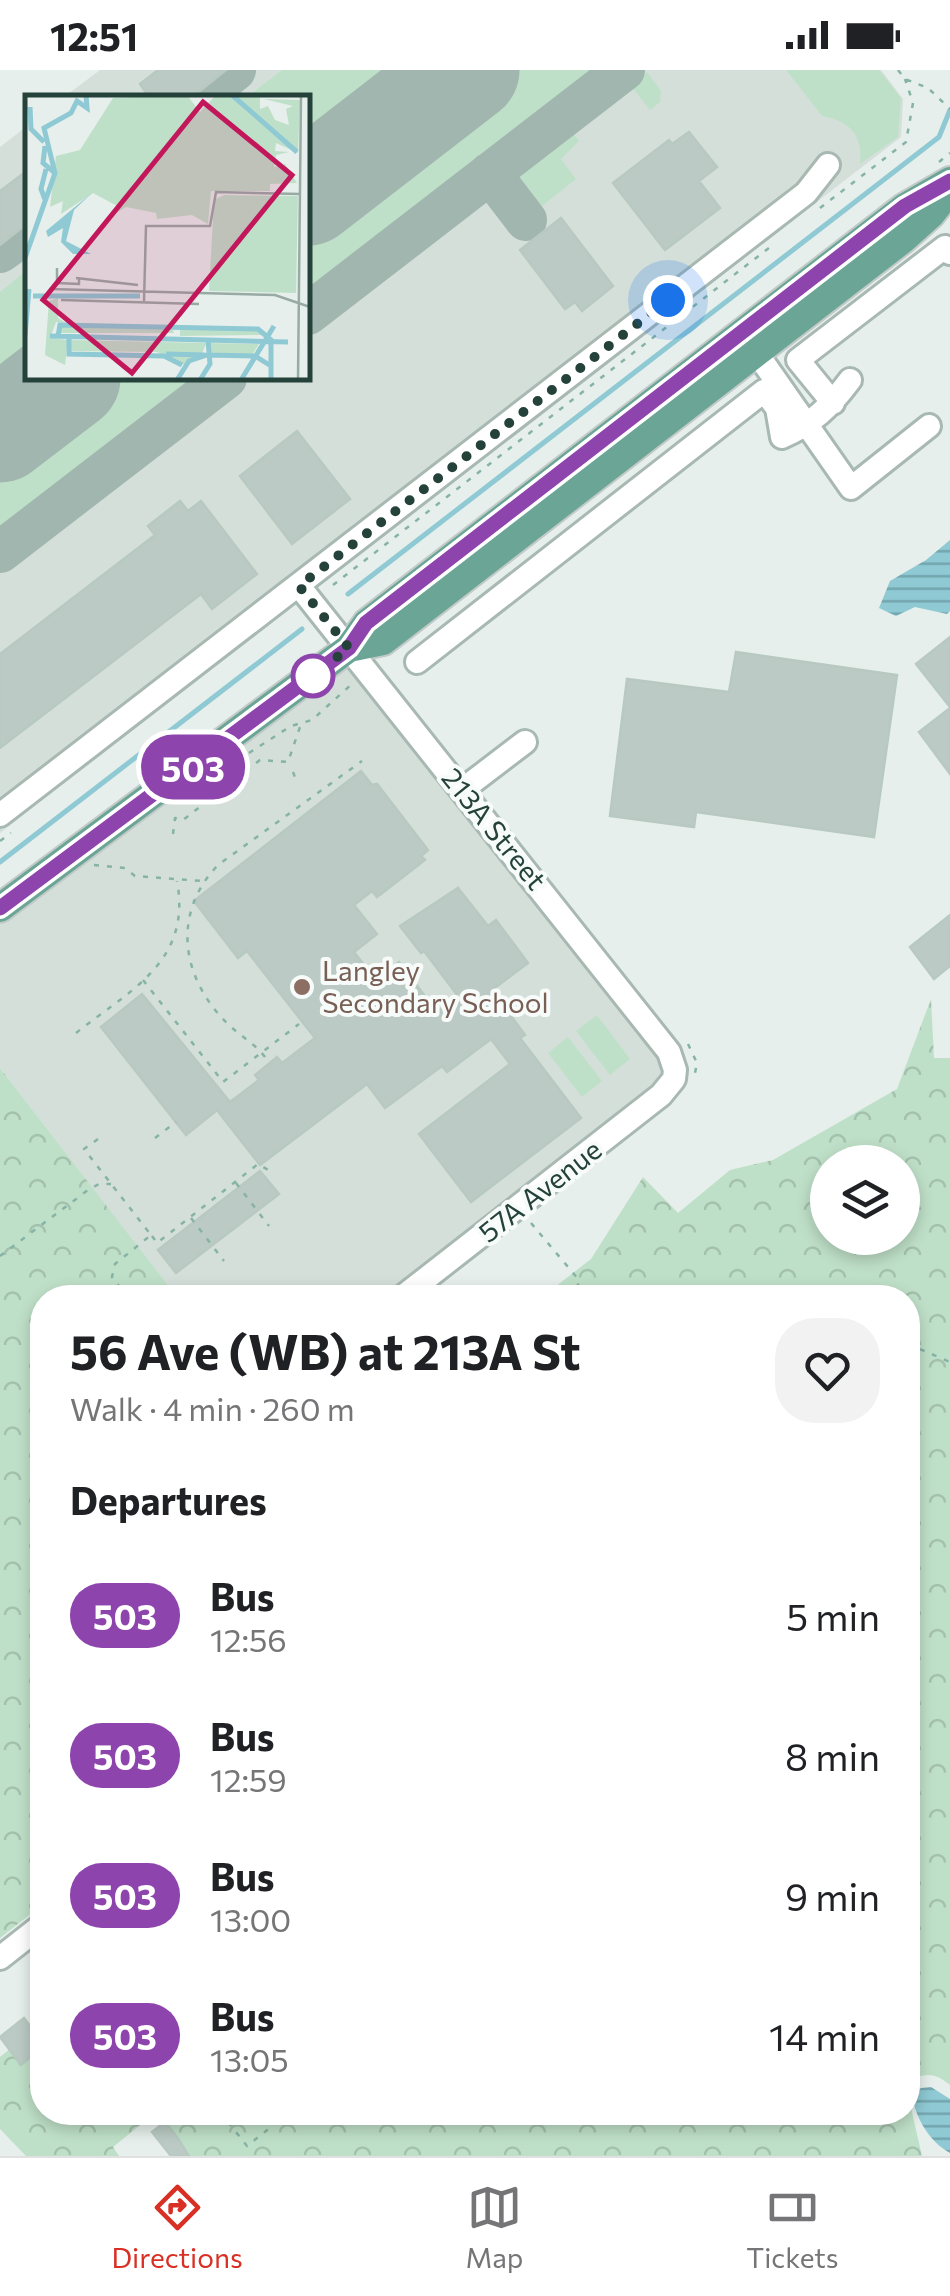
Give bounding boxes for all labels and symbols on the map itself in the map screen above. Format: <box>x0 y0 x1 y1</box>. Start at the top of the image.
inset map <box>25 95 310 380</box>
your location <box>643 275 693 325</box>
unlabelled marker <box>292 655 334 697</box>
line badge: 503 <box>136 734 250 800</box>
street label: 213A Street <box>435 761 554 896</box>
place label: Langley Secondary School <box>322 953 549 1019</box>
marker: Langley Secondary School <box>291 976 313 998</box>
street label: 57A Avenue <box>471 1132 608 1249</box>

